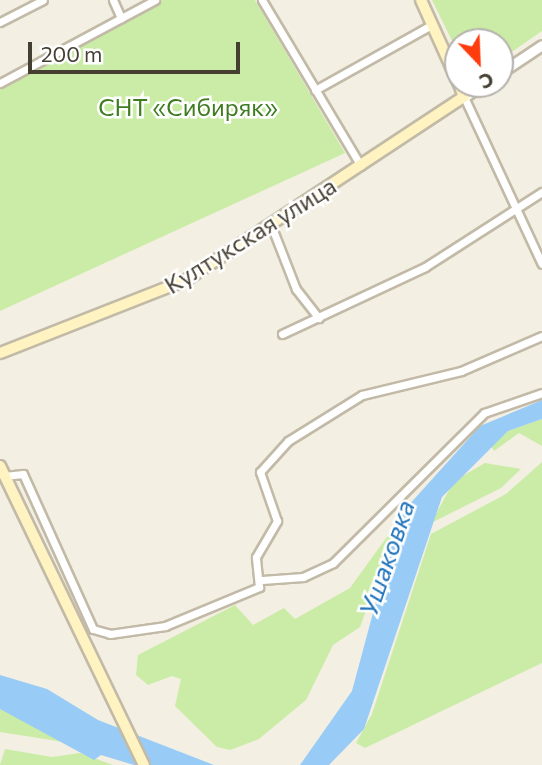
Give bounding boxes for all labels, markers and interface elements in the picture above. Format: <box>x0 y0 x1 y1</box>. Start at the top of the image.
scale bar <box>32 28 243 72</box>
north arrow <box>444 28 514 98</box>
text: 200 m <box>41 41 102 66</box>
text: С <box>476 68 497 94</box>
park label: СНТ «Сибиряк» <box>98 93 278 121</box>
street label: Култукская улица <box>159 171 341 299</box>
water label: Ушаковка <box>352 496 420 620</box>

